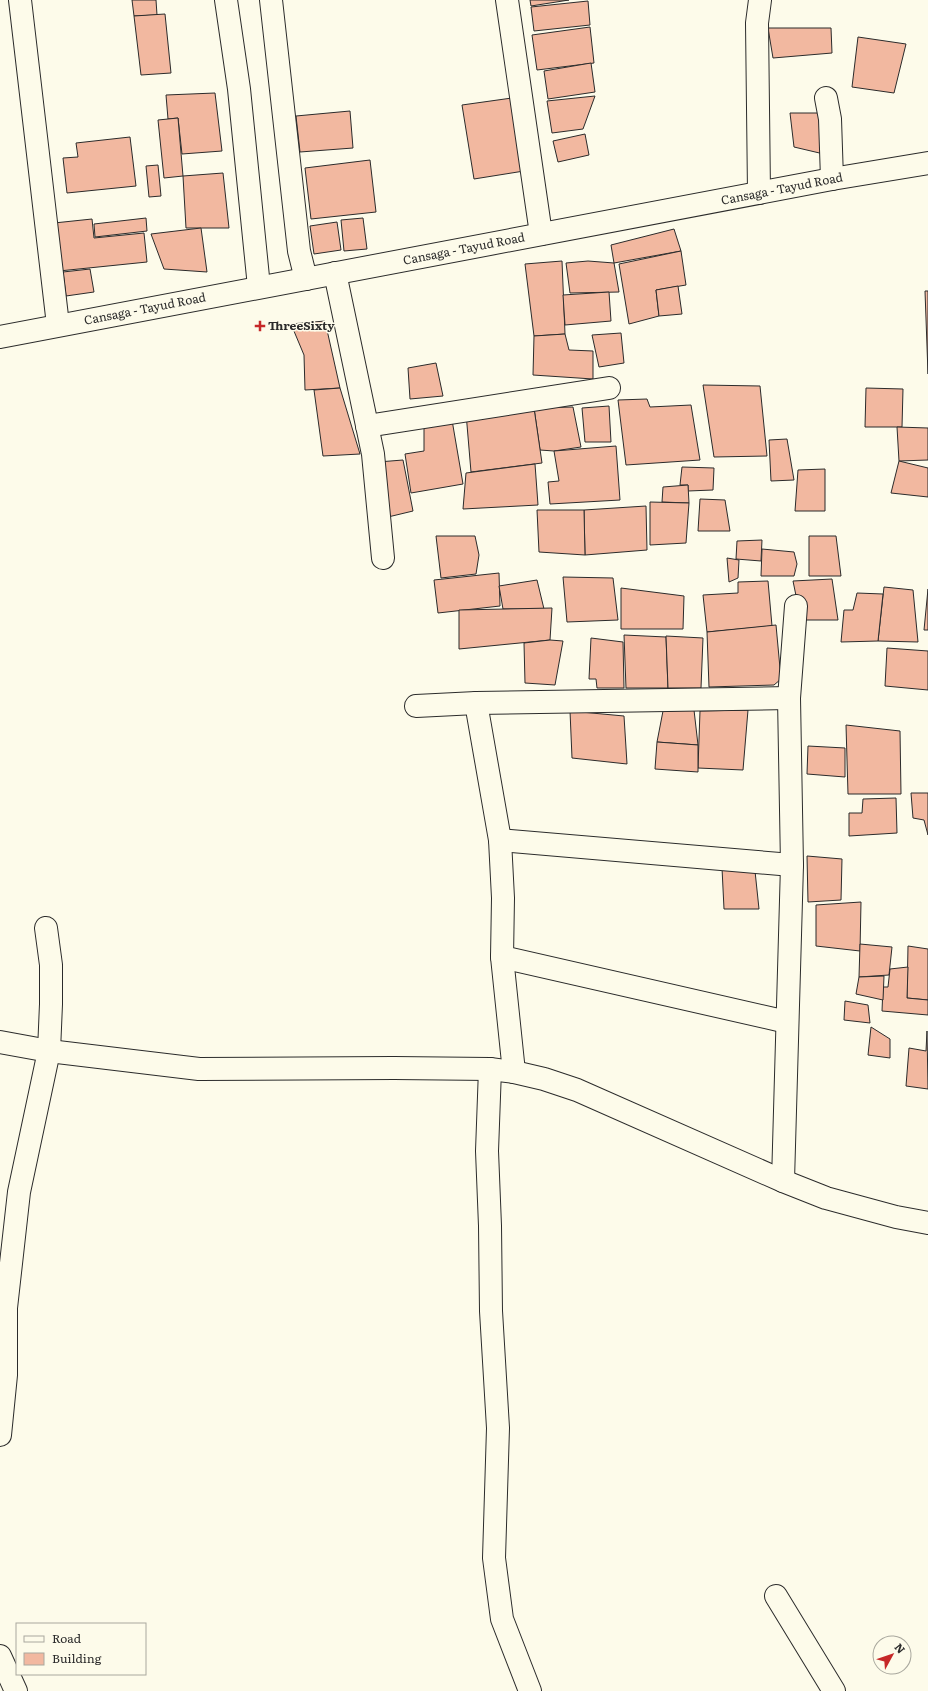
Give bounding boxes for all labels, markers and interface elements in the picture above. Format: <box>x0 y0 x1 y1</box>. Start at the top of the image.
street label: Cansaga - Tayud Road <box>719 167 845 209</box>
street label: Cansaga - Tayud Road <box>401 227 527 269</box>
street label: Cansaga - Tayud Road <box>82 287 208 329</box>
place label: ThreeSixty <box>268 316 335 334</box>
marker: ThreeSixty <box>255 321 265 331</box>
legend <box>16 1623 146 1675</box>
text: Road <box>52 1629 82 1647</box>
north arrow <box>872 1635 912 1675</box>
text: N <box>891 1639 910 1657</box>
text: Building <box>52 1649 102 1667</box>

